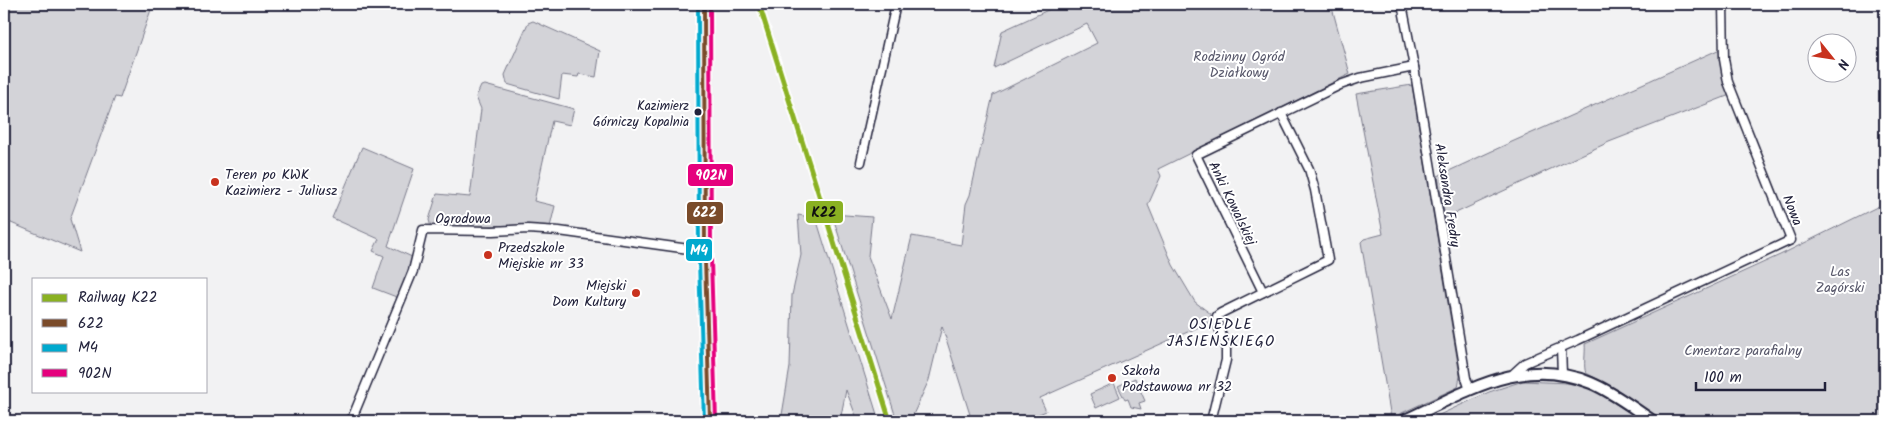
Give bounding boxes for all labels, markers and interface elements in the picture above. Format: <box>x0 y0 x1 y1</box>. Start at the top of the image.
north arrow <box>1806 32 1856 82</box>
park label: Rodzinny Ogród Działkowy <box>1193 46 1286 84</box>
text: N <box>1831 55 1854 73</box>
place label: Kazimierz Górniczy Kopalnia <box>593 96 689 133</box>
marker: Kazimierz Górniczy Kopalnia <box>693 107 703 117</box>
street label: Aleksandra Fredry <box>1428 142 1466 249</box>
street label: Anki Kowalskiej <box>1202 158 1262 250</box>
line badge: 902N <box>687 163 734 187</box>
place label: Teren po KWK Kazimierz - Juliusz <box>225 164 337 202</box>
text: 902N <box>695 165 727 187</box>
marker: Teren po KWK Kazimierz - Juliusz <box>209 176 221 188</box>
street label: Nowa <box>1776 192 1808 229</box>
line badge: K22 <box>805 200 844 224</box>
line badge: 622 <box>686 201 724 225</box>
text: 622 <box>693 202 717 224</box>
text: K22 <box>812 202 836 224</box>
street label: Ogrodowa <box>435 208 491 230</box>
place label: Przedszkole Miejskie nr 33 <box>498 237 584 275</box>
line badge: M4 <box>685 238 713 262</box>
text: M4 <box>690 240 708 262</box>
marker: Przedszkole Miejskie nr 33 <box>482 249 494 261</box>
park label: Las Zagórski <box>1816 261 1865 299</box>
place label: Miejski Dom Kultury <box>552 275 627 313</box>
legend <box>32 278 208 392</box>
text: Railway K22 <box>78 286 158 310</box>
marker: Miejski Dom Kultury <box>630 287 642 299</box>
text: 622 <box>78 312 104 336</box>
district label: OSIEDLE JASIEŃSKIEGO <box>1167 313 1275 354</box>
text: M4 <box>78 336 98 360</box>
park label: Cmentarz parafialny <box>1684 340 1802 362</box>
place label: Szkoła Podstawowa nr 32 <box>1122 360 1232 398</box>
scale bar <box>1696 360 1825 392</box>
text: 902N <box>78 362 112 386</box>
text: 100 m <box>1704 366 1742 390</box>
marker: Szkoła Podstawowa nr 32 <box>1106 372 1118 384</box>

